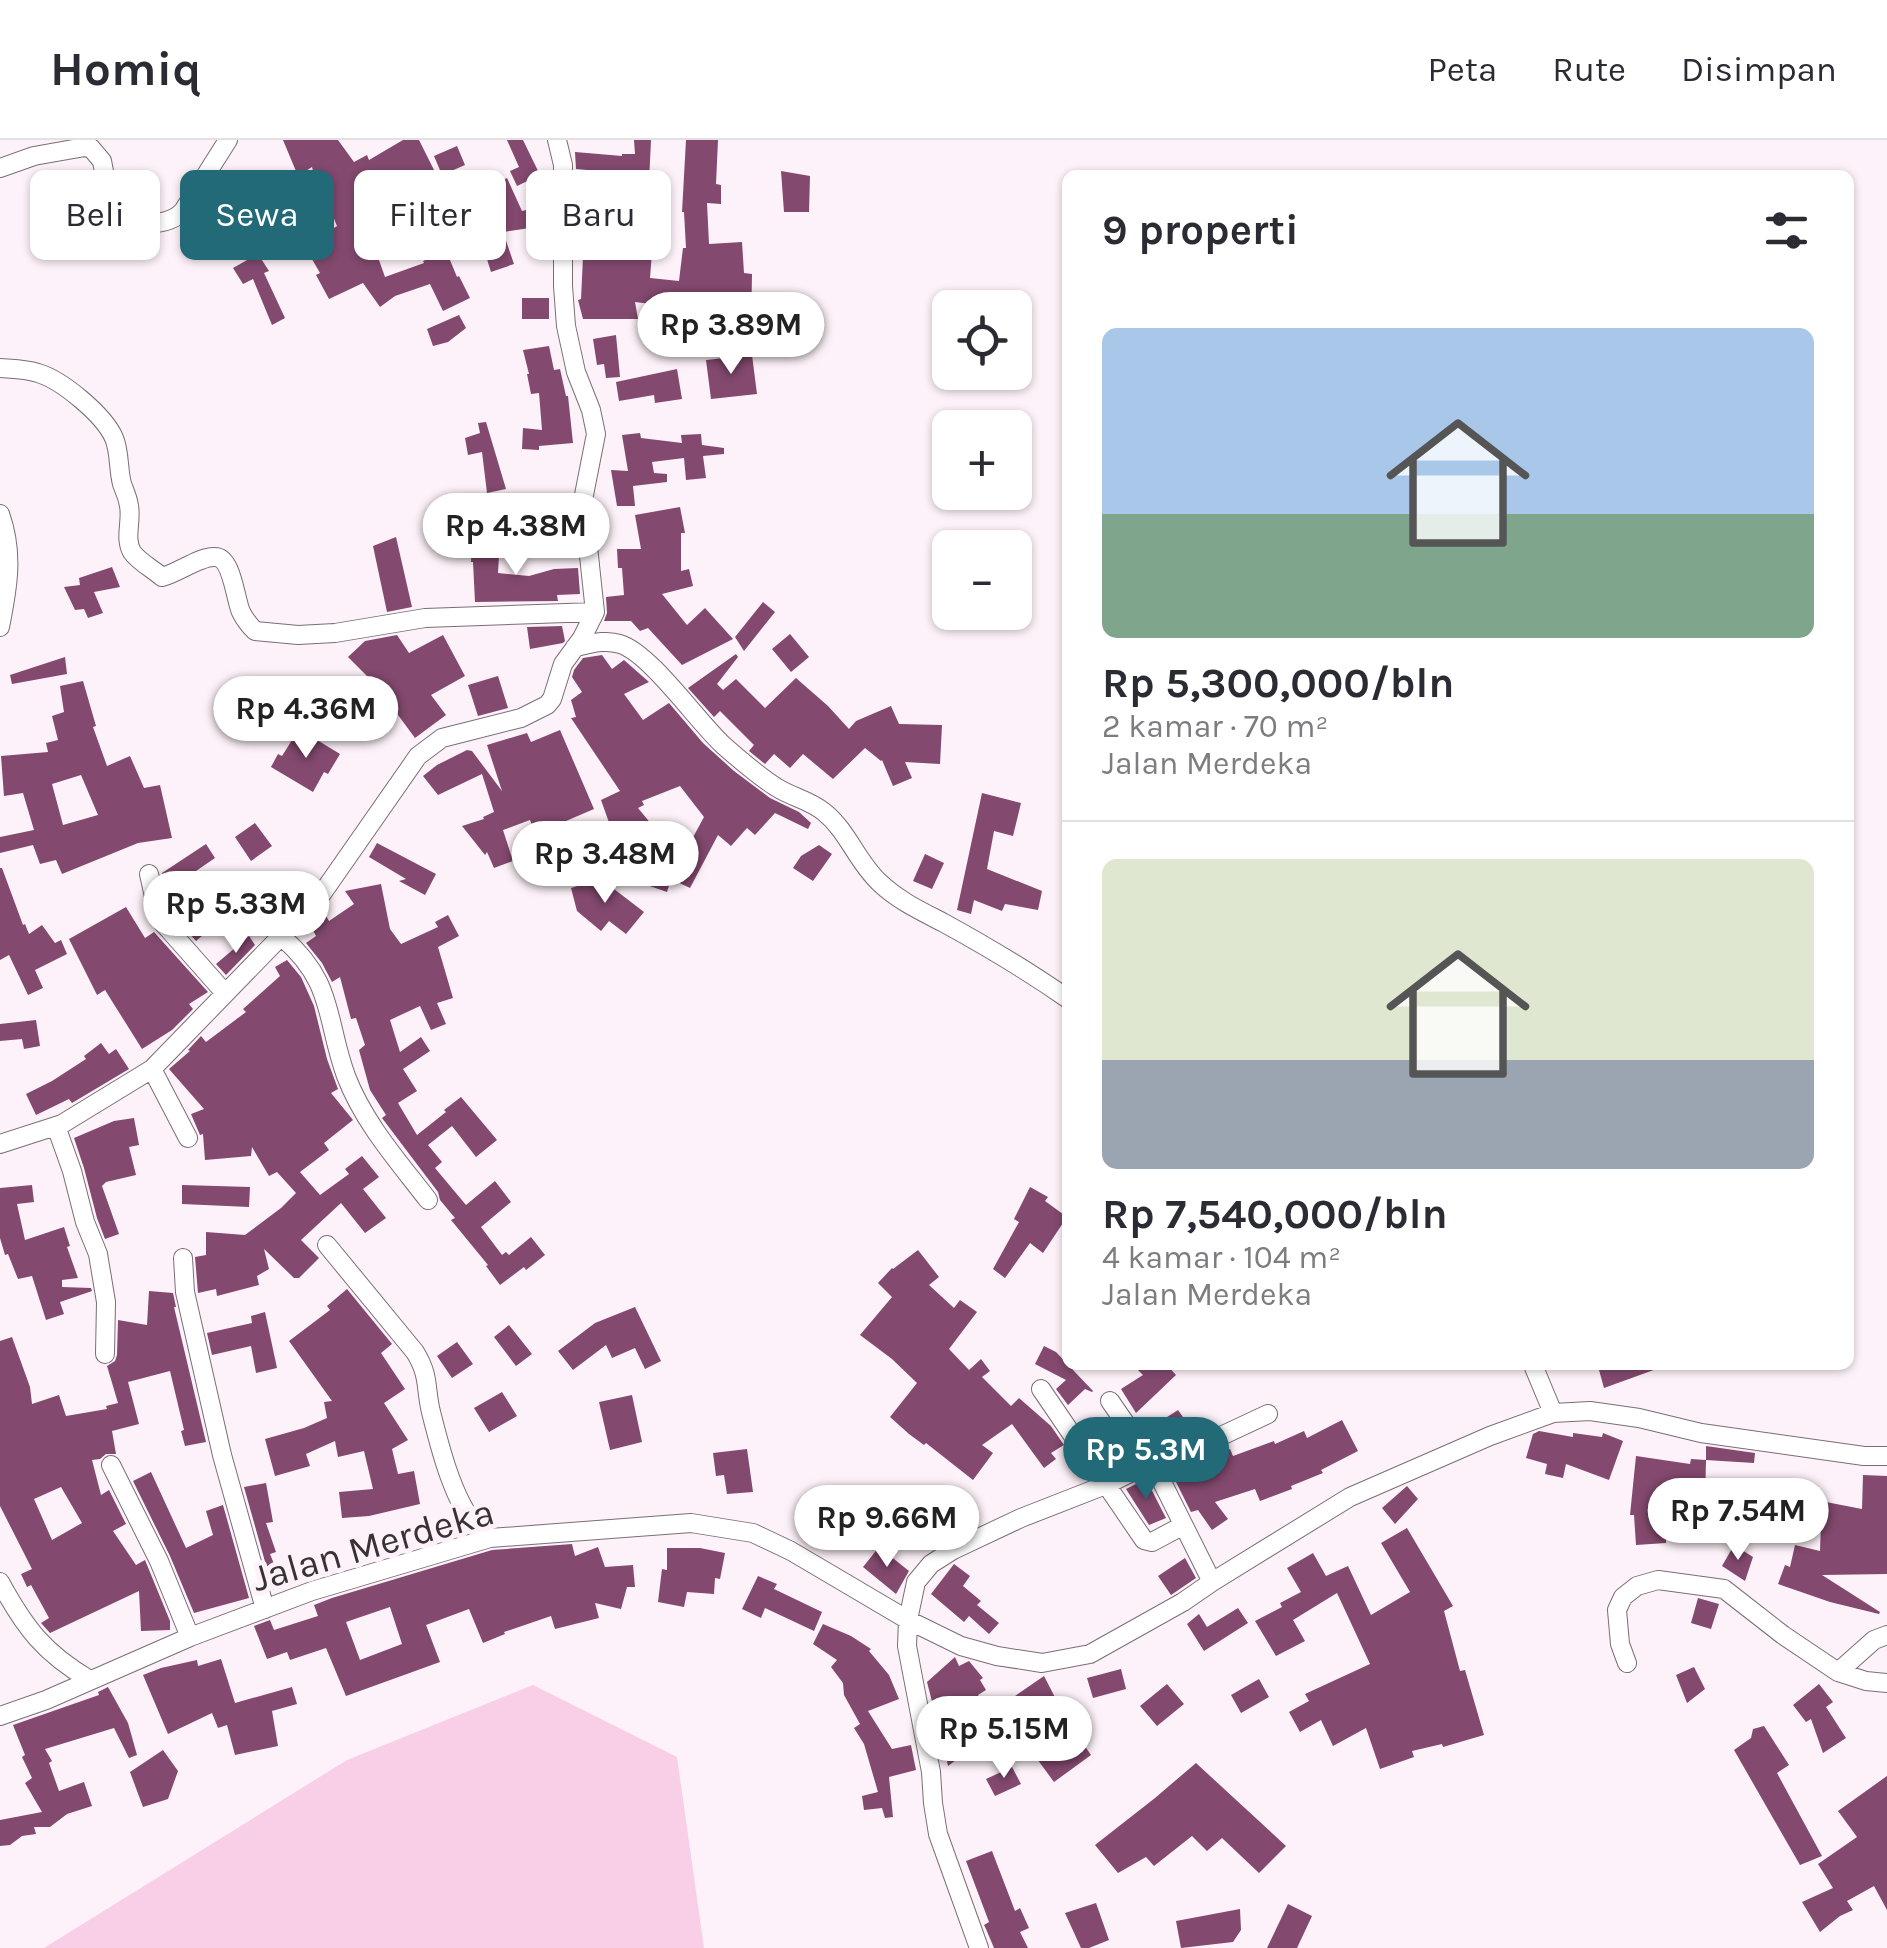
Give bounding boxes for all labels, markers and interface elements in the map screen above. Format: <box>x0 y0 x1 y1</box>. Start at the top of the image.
text: Homiq <box>50 41 202 97</box>
text: Peta <box>1428 49 1497 90</box>
text: Rute <box>1552 49 1626 90</box>
text: Disimpan <box>1681 49 1837 90</box>
chip: Beli <box>30 170 160 260</box>
chip: Sewa <box>180 170 334 260</box>
chip: Filter <box>354 170 506 260</box>
chip: Baru <box>526 170 671 260</box>
icon: filters <box>1759 203 1814 258</box>
text: 9 properti <box>1102 205 1299 255</box>
map controls <box>932 290 1032 630</box>
button: locate <box>932 290 1032 390</box>
pin: Rp 3.89M <box>628 292 834 377</box>
text: Rp 3.89M <box>659 306 803 343</box>
icon: home <box>1368 393 1548 573</box>
button: + <box>932 410 1032 510</box>
pin: Rp 4.38M <box>413 493 619 578</box>
text: Rp 4.38M <box>445 507 587 544</box>
button: − <box>932 530 1032 630</box>
text: Rp 5,300,000/bln <box>1102 658 1454 708</box>
pin: Rp 4.36M <box>203 676 409 761</box>
text: Rp 4.36M <box>235 690 377 727</box>
text: 2 kamar · 70 m² <box>1102 708 1328 745</box>
text: Jalan Merdeka <box>1102 745 1312 782</box>
pin: Rp 3.48M <box>502 821 708 906</box>
text: Rp 3.48M <box>534 835 676 872</box>
pin: Rp 5.33M <box>133 871 339 956</box>
text: Rp 5.33M <box>165 885 307 922</box>
icon: home <box>1368 924 1548 1104</box>
text: Rp 7,540,000/bln <box>1102 1189 1448 1239</box>
text: 4 kamar · 104 m² <box>1102 1239 1341 1276</box>
text: Jalan Merdeka <box>1102 1276 1312 1313</box>
pin: Rp 5.3M <box>1054 1417 1238 1502</box>
text: Rp 5.3M <box>1085 1431 1207 1468</box>
pin: Rp 7.54M <box>1635 1478 1841 1563</box>
pin: Rp 9.66M <box>784 1485 990 1570</box>
street label: Jalan Merdeka <box>247 1489 499 1601</box>
text: Rp 7.54M <box>1670 1492 1806 1529</box>
text: Rp 9.66M <box>816 1499 958 1536</box>
pin: Rp 5.15M <box>901 1696 1107 1781</box>
text: Rp 5.15M <box>938 1710 1070 1747</box>

